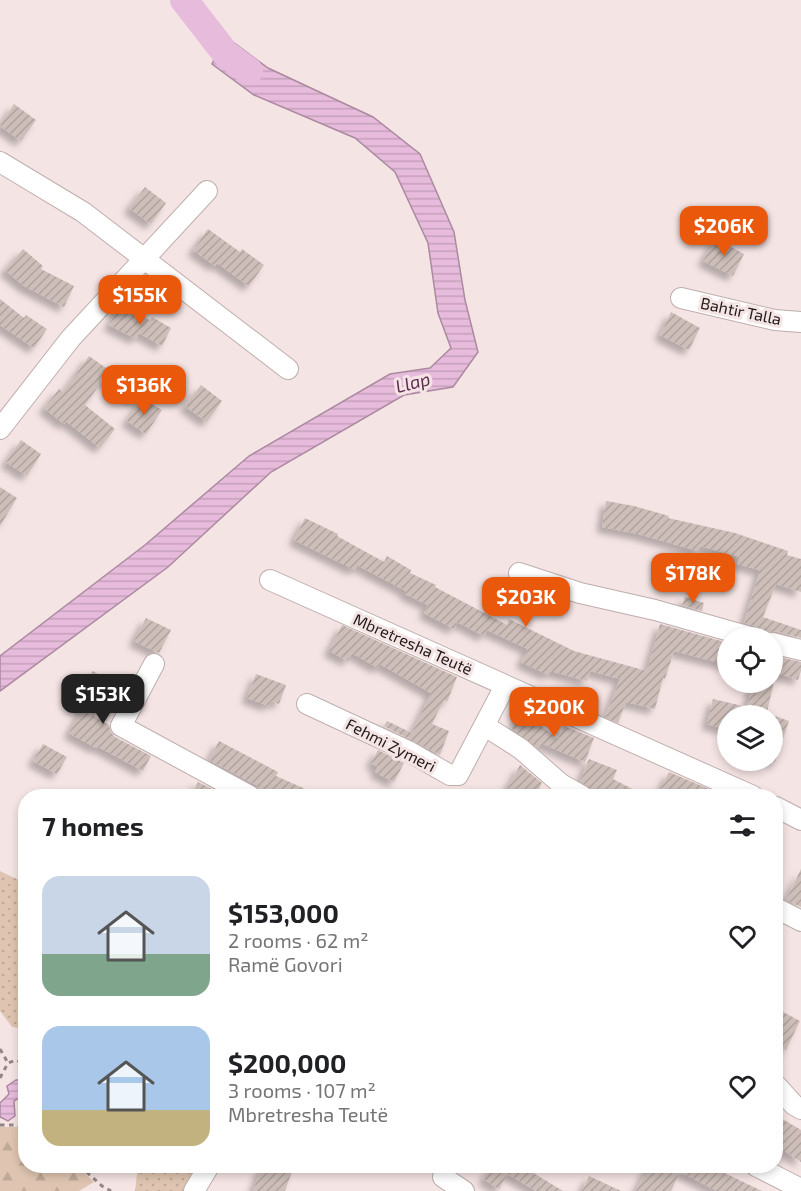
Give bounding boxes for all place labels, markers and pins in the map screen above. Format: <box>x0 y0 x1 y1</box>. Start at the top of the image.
pin: $206K <box>682 206 766 257</box>
pin: $155K <box>98 275 182 326</box>
pin: $136K <box>102 365 186 416</box>
pin: $178K <box>651 553 735 604</box>
pin: $203K <box>484 577 568 628</box>
pin: $153K <box>61 674 145 725</box>
pin: $200K <box>512 687 596 738</box>

